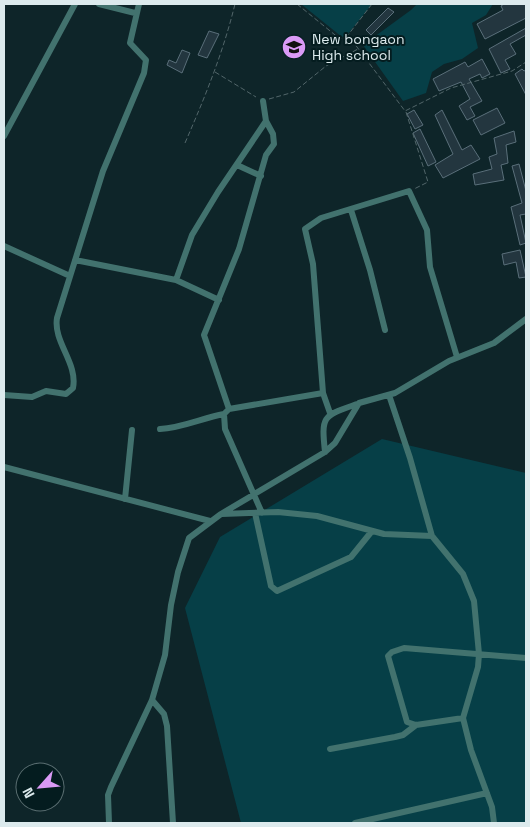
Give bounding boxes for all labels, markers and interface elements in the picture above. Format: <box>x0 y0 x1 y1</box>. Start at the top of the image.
place label: New bongaon High school <box>312 30 405 64</box>
school or university icon: New bongaon High school <box>281 34 307 60</box>
north arrow <box>15 762 65 812</box>
text: N <box>18 785 39 801</box>

